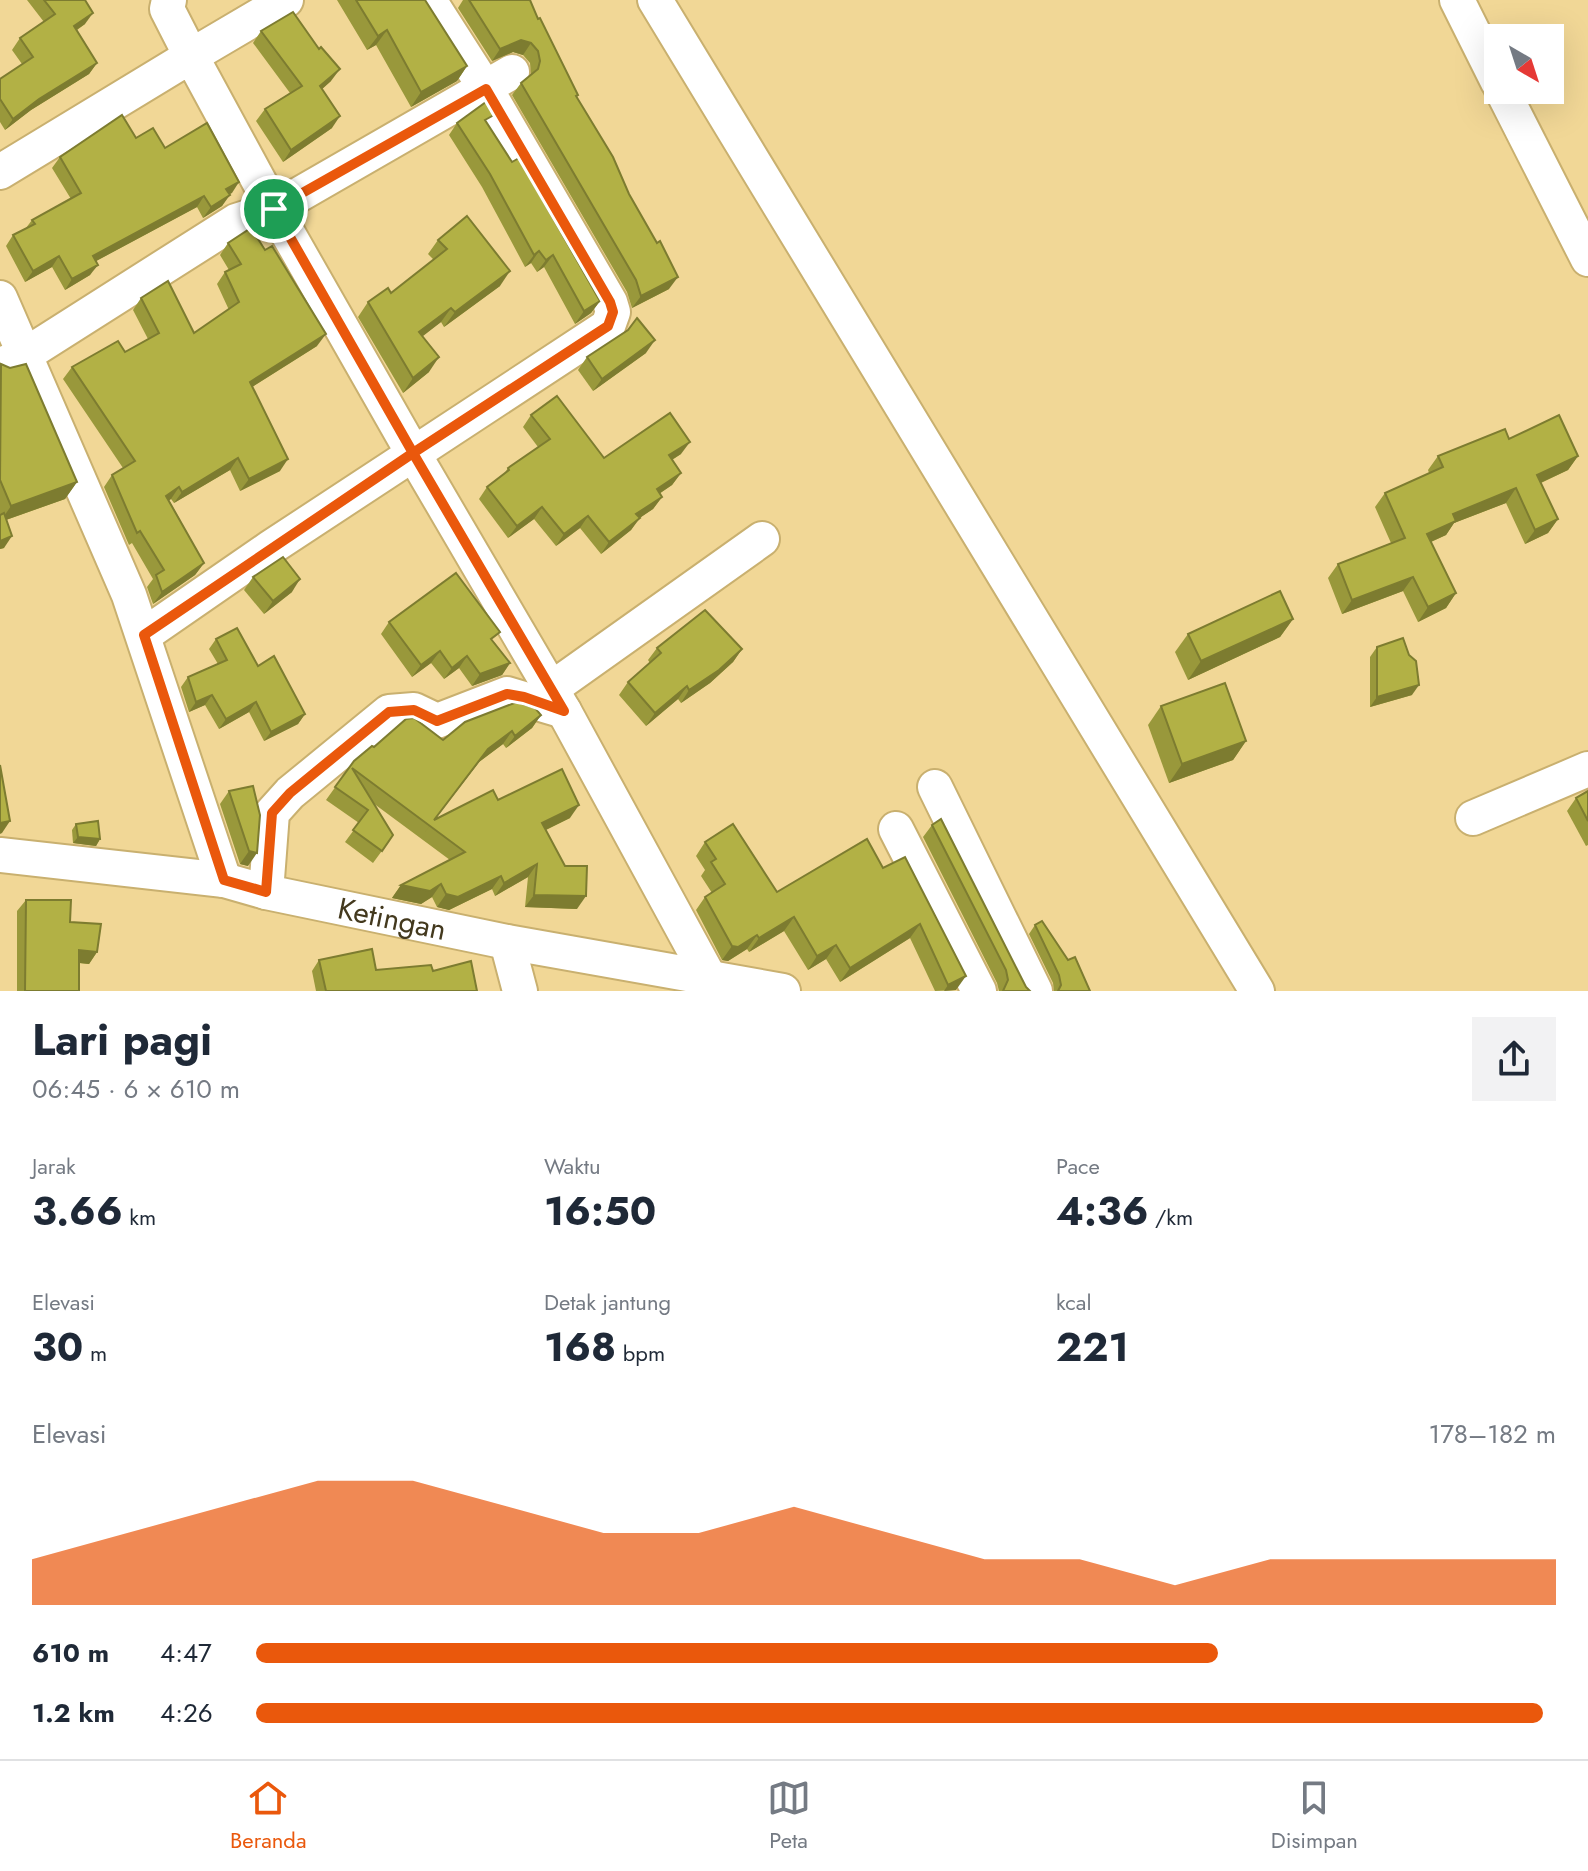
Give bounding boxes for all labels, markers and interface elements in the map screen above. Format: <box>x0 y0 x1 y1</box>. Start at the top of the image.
north arrow <box>1484 24 1564 104</box>
map controls <box>1484 24 1564 104</box>
pin <box>240 175 308 243</box>
icon: arrive <box>252 187 296 231</box>
street label: Ketingan <box>334 886 450 950</box>
text: Lari pagi <box>32 1008 212 1072</box>
button: share <box>1472 1017 1556 1101</box>
text: 06:45 · 6 × 610 m <box>32 1070 240 1108</box>
text: Jarak <box>32 1150 76 1182</box>
text: Waktu <box>544 1150 601 1182</box>
text: Pace <box>1056 1150 1100 1182</box>
text: 3.66 <box>32 1182 123 1240</box>
text: 16:50 <box>544 1182 656 1240</box>
text: 4:36 <box>1056 1182 1148 1240</box>
text: km <box>123 1201 156 1233</box>
text: /km <box>1148 1201 1193 1233</box>
text: Elevasi <box>32 1286 95 1318</box>
text: Detak jantung <box>544 1286 671 1318</box>
text: kcal <box>1056 1286 1092 1318</box>
text: 30 <box>32 1318 83 1376</box>
text: 168 <box>544 1318 616 1376</box>
text: 221 <box>1056 1318 1129 1376</box>
text: m <box>83 1337 107 1369</box>
text: bpm <box>616 1337 665 1369</box>
text: Elevasi <box>32 1415 106 1453</box>
text: 178–182 m <box>1428 1415 1556 1453</box>
text: 610 m <box>32 1634 109 1672</box>
text: 4:47 <box>160 1634 212 1672</box>
text: 1.2 km <box>32 1694 115 1732</box>
text: 4:26 <box>160 1694 213 1732</box>
tab: Beranda <box>230 1776 306 1856</box>
tab: Peta <box>767 1776 811 1856</box>
tab: Disimpan <box>1271 1776 1358 1856</box>

